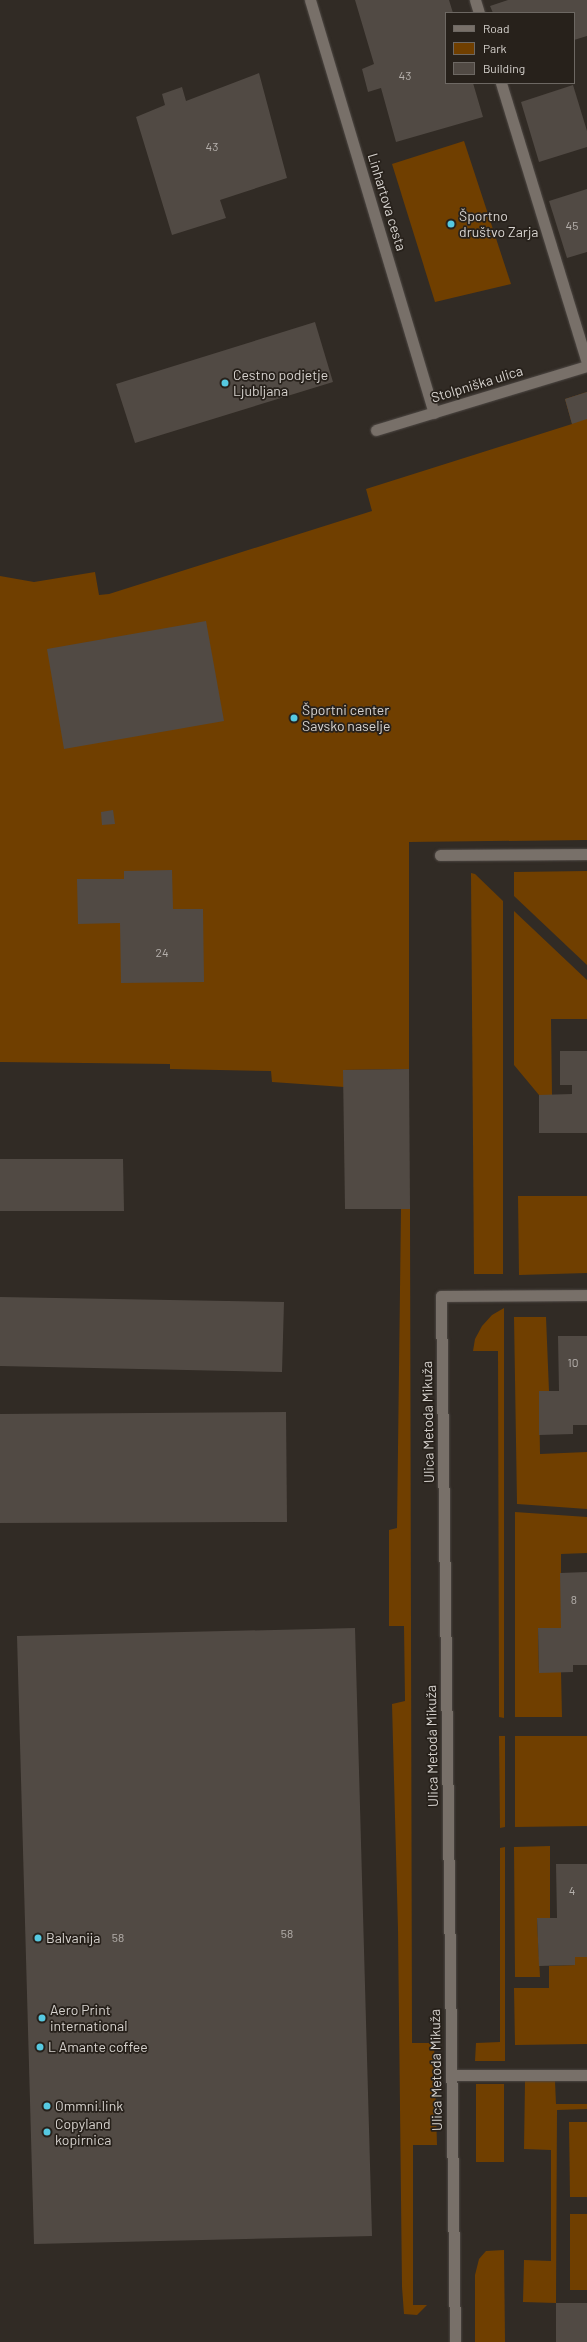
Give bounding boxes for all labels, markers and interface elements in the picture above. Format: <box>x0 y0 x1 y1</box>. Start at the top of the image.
legend <box>445 12 575 84</box>
text: Road <box>483 21 510 35</box>
text: Park <box>483 41 507 55</box>
text: Building <box>483 61 525 75</box>
house number: 43 <box>399 69 411 83</box>
house number: 43 <box>206 140 218 154</box>
street label: Linhartova cesta <box>364 151 410 253</box>
place label: Športno društvo Zarja <box>459 208 538 240</box>
marker: Športno društvo Zarja <box>446 219 456 229</box>
house number: 45 <box>566 219 578 233</box>
street label: Stolpniška ulica <box>429 362 525 406</box>
place label: Cestno podjetje Ljubljana <box>233 367 328 400</box>
marker: Cestno podjetje Ljubljana <box>220 378 230 388</box>
place label: Športni center Savsko naselje <box>302 702 390 734</box>
marker: Športni center Savsko naselje <box>289 713 299 723</box>
house number: 24 <box>155 946 169 960</box>
house number: 10 <box>568 1356 578 1370</box>
street label: Ulica Metoda Mikuža <box>419 1361 437 1483</box>
house number: 8 <box>571 1593 577 1607</box>
street label: Ulica Metoda Mikuža <box>423 1685 441 1807</box>
house number: 4 <box>569 1884 575 1898</box>
house number: 58 <box>281 1927 293 1941</box>
place label: Balvanija <box>46 1930 100 1946</box>
house number: 58 <box>112 1931 124 1945</box>
marker: Balvanija <box>33 1933 43 1943</box>
place label: Aero Print international <box>50 2002 127 2034</box>
street label: Ulica Metoda Mikuža <box>427 2009 445 2131</box>
marker: Aero Print international <box>37 2013 47 2023</box>
place label: L Amante coffee <box>48 2039 148 2055</box>
marker: L Amante coffee <box>35 2042 45 2052</box>
place label: Ommni.link <box>55 2098 123 2114</box>
marker: Ommni.link <box>42 2101 52 2111</box>
place label: Copyland kopirnica <box>55 2116 111 2148</box>
marker: Copyland kopirnica <box>42 2127 52 2137</box>

